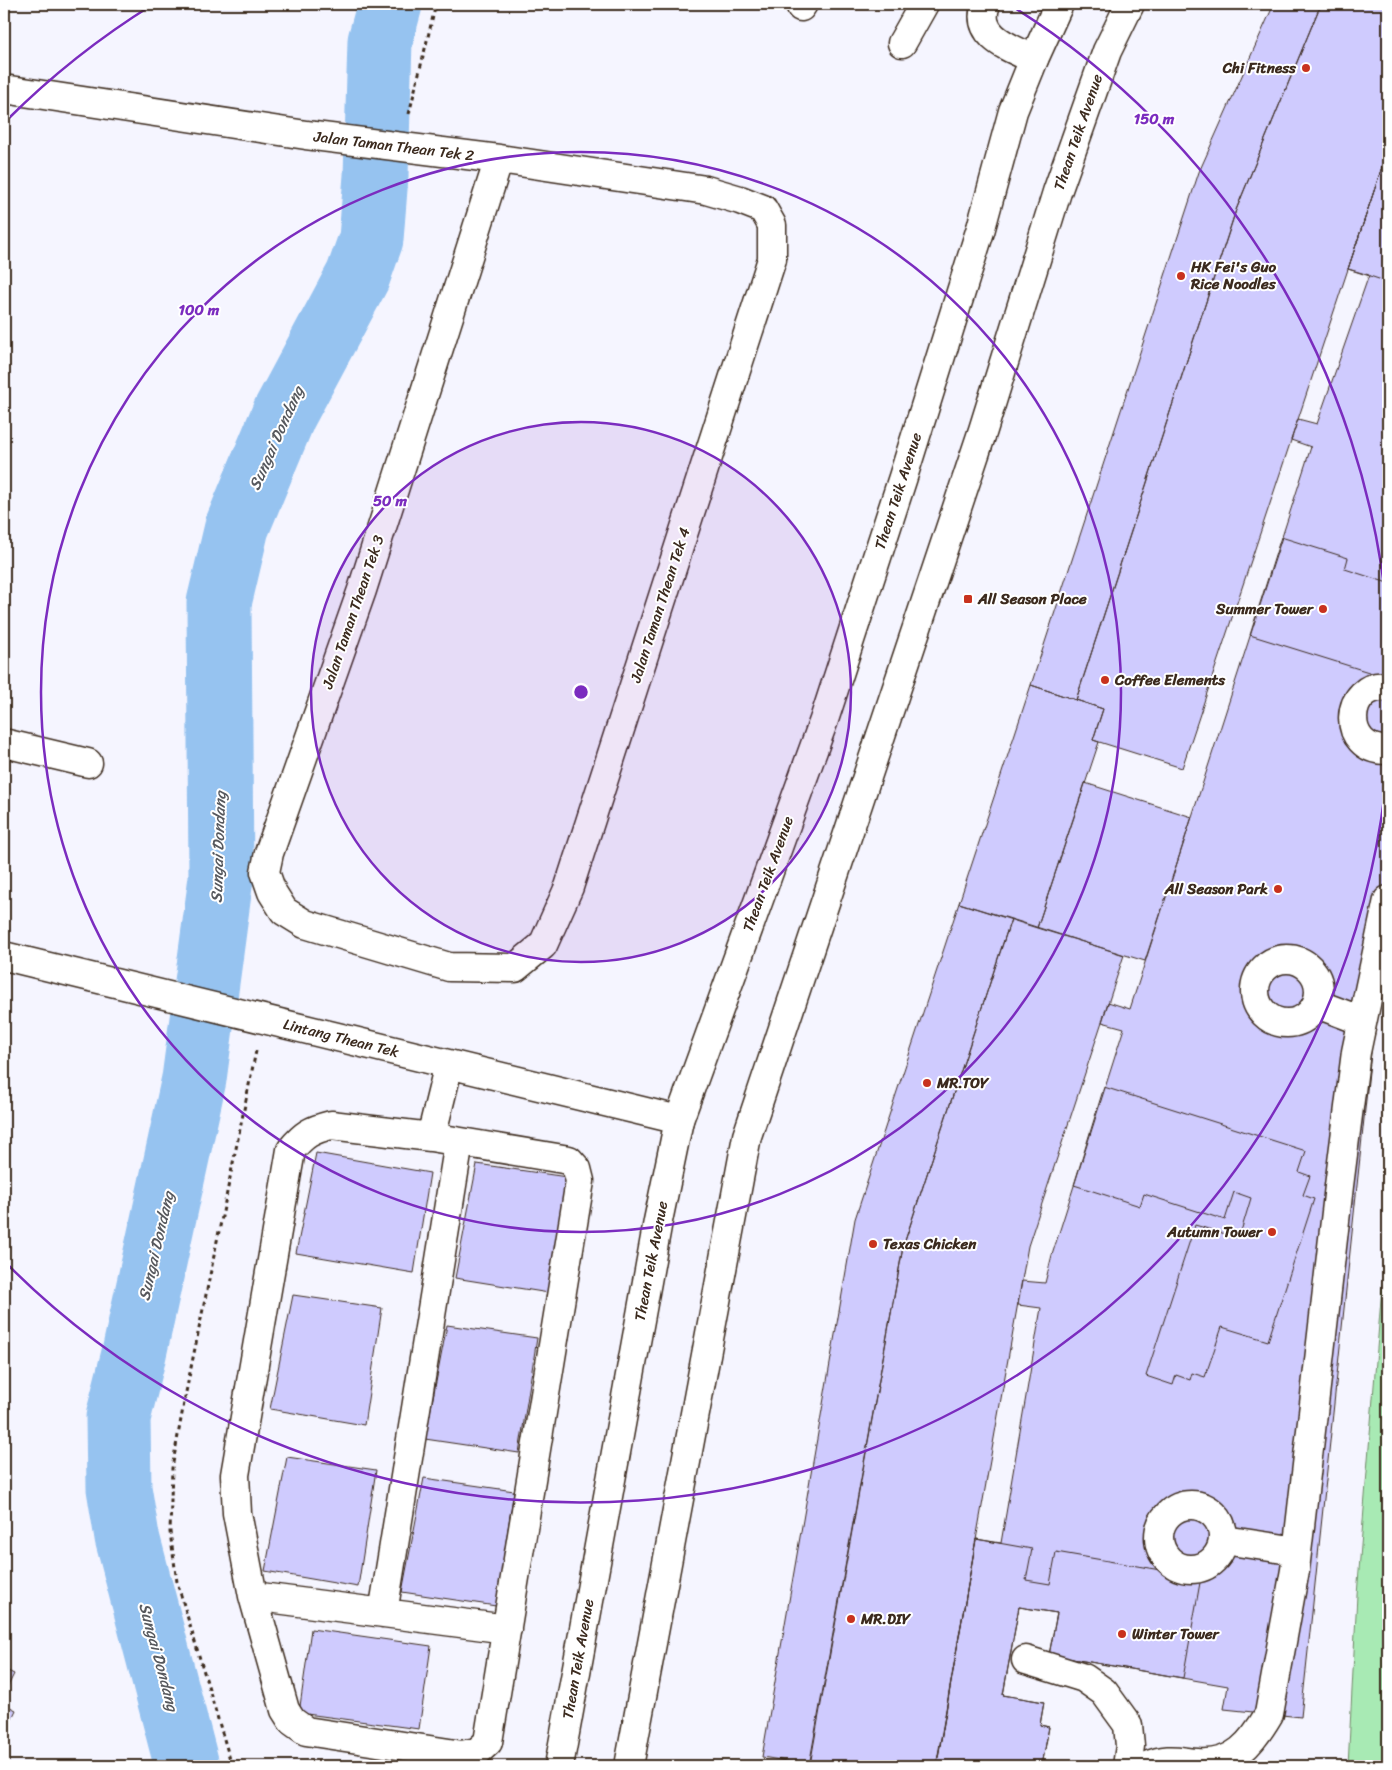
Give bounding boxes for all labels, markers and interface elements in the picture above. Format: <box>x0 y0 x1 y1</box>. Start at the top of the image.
place label: Chi Fitness <box>1222 55 1297 81</box>
marker: Chi Fitness <box>1300 62 1312 74</box>
street label: Thean Teik Avenue <box>1046 70 1110 194</box>
text: 150 m <box>1134 106 1175 132</box>
street label: Jalan Taman Thean Tek 2 <box>311 123 476 169</box>
place label: HK Fei's Guo Rice Noodles <box>1190 254 1277 297</box>
marker: HK Fei's Guo Rice Noodles <box>1175 270 1187 282</box>
text: 100 m <box>179 297 220 323</box>
water label: Sungai Dondang <box>240 379 313 495</box>
street label: Thean Teik Avenue <box>867 429 929 553</box>
text: 50 m <box>373 488 408 514</box>
street label: Jalan Taman Thean Tek 4 <box>622 524 697 687</box>
street label: Jalan Taman Thean Tek 3 <box>314 532 391 693</box>
place label: All Season Place <box>977 586 1087 612</box>
marker: All Season Place <box>962 593 974 605</box>
place label: Summer Tower <box>1215 596 1315 622</box>
marker: Summer Tower <box>1317 603 1329 615</box>
place label: Coffee Elements <box>1114 667 1226 693</box>
marker: Coffee Elements <box>1099 674 1111 686</box>
centre of rings <box>572 683 590 701</box>
water label: Sungai Dondang <box>202 789 235 903</box>
street label: Thean Teik Avenue <box>735 812 801 936</box>
place label: All Season Park <box>1164 876 1268 902</box>
marker: All Season Park <box>1272 883 1284 895</box>
street label: Lintang Thean Tek <box>281 1011 402 1065</box>
place label: MR.TOY <box>936 1070 990 1096</box>
marker: MR.TOY <box>921 1077 933 1089</box>
water label: Sungai Dondang <box>129 1187 183 1304</box>
street label: Thean Teik Avenue <box>627 1199 675 1323</box>
place label: Autumn Tower <box>1166 1219 1264 1245</box>
marker: Autumn Tower <box>1266 1226 1278 1238</box>
place label: Texas Chicken <box>883 1231 977 1257</box>
marker: Texas Chicken <box>867 1238 879 1250</box>
street label: Thean Teik Avenue <box>555 1597 601 1721</box>
water label: Sungai Dondang <box>131 1599 188 1716</box>
place label: MR.DIY <box>860 1606 912 1632</box>
marker: MR.DIY <box>845 1613 857 1625</box>
place label: Winter Tower <box>1132 1621 1221 1647</box>
marker: Winter Tower <box>1116 1628 1128 1640</box>

